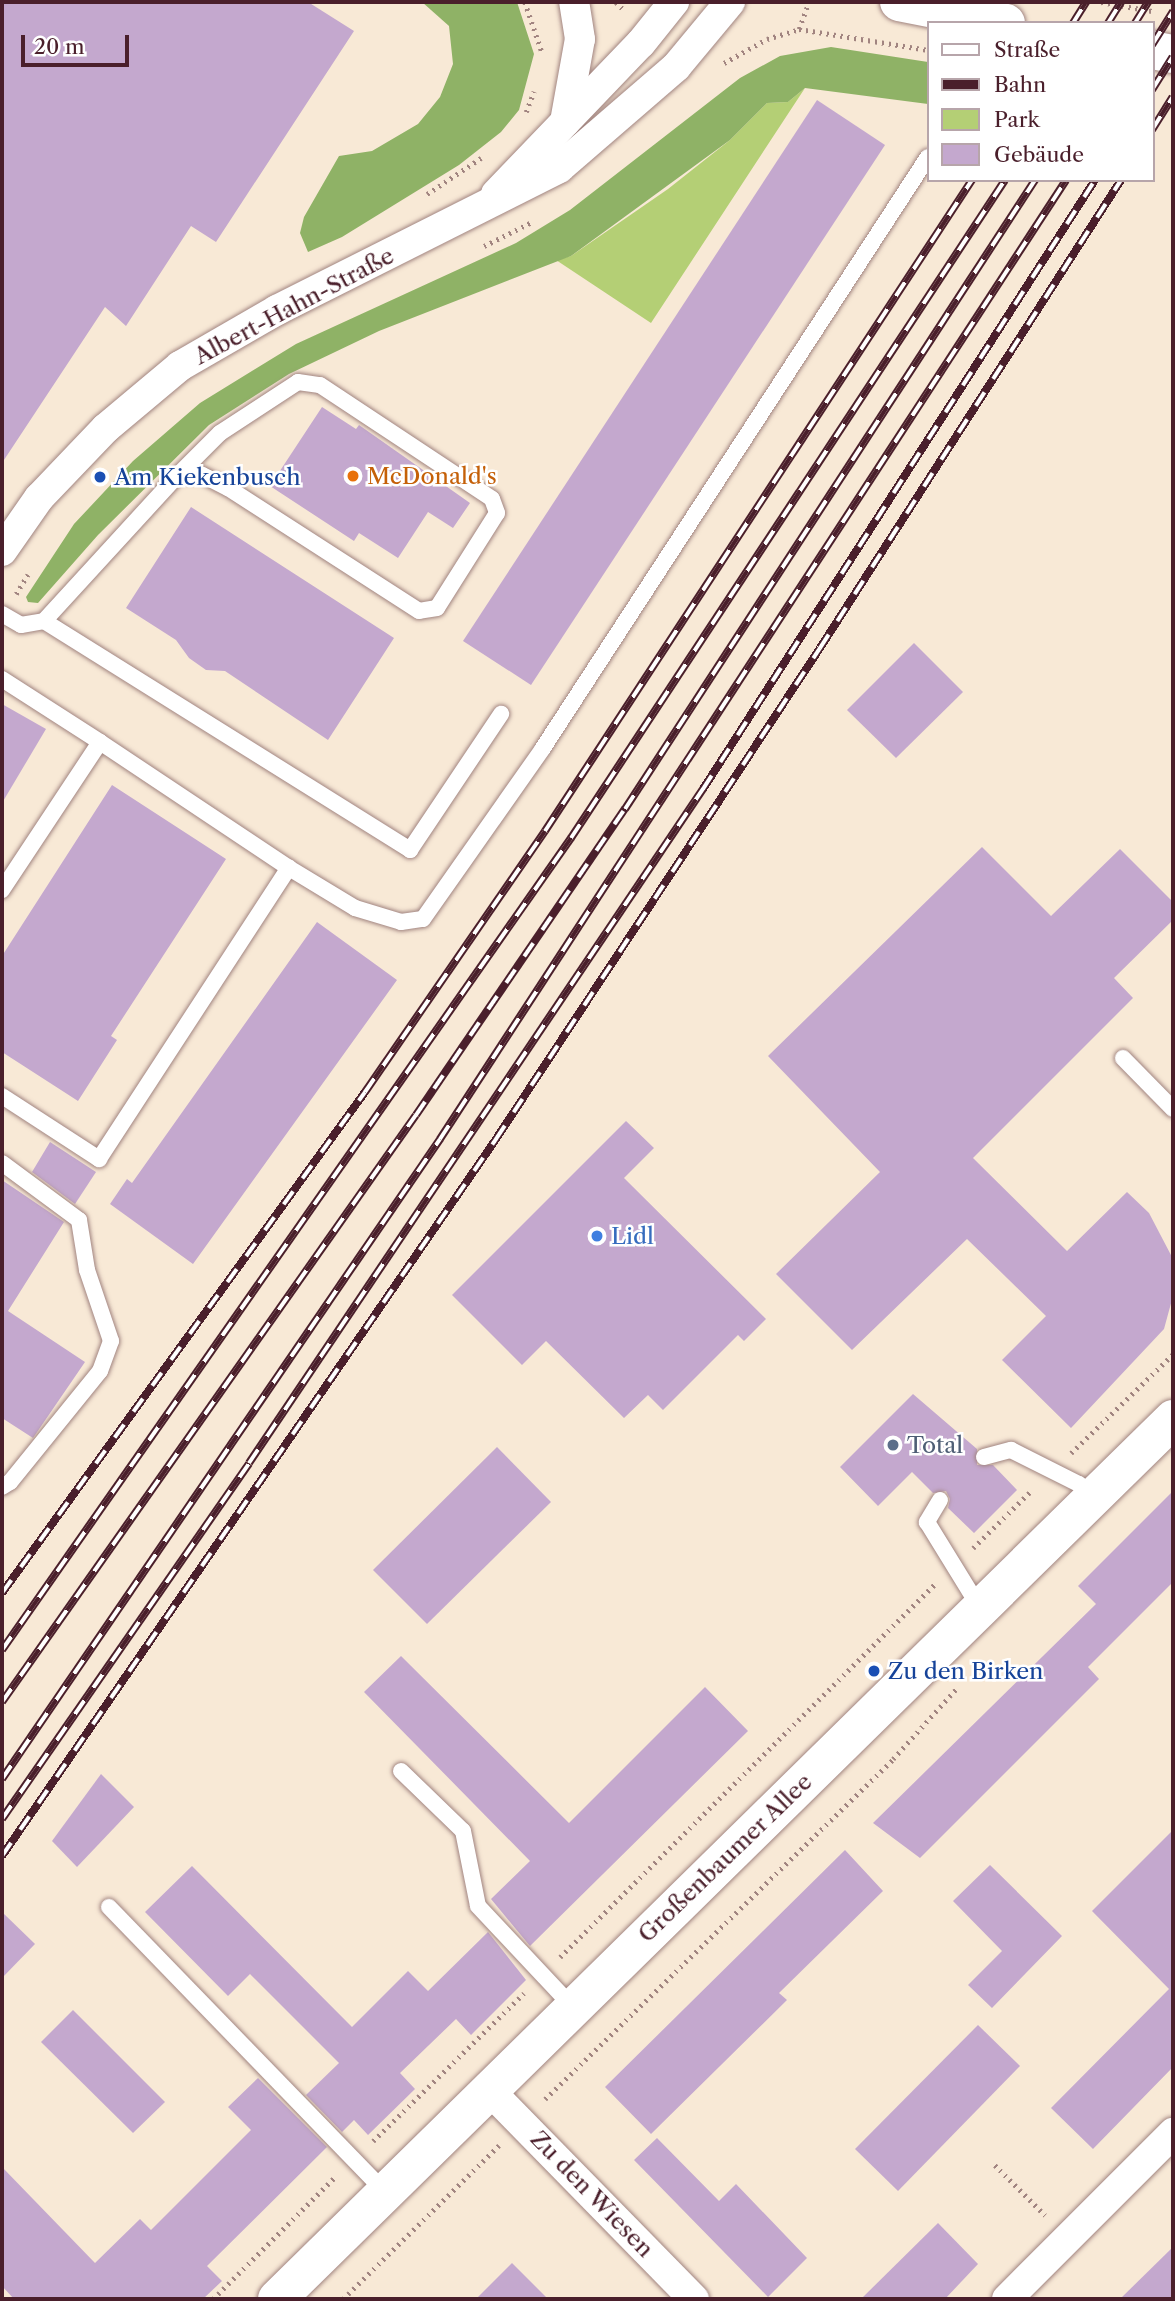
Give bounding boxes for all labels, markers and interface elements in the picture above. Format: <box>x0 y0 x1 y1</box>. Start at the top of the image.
scale bar <box>24 21 133 65</box>
legend <box>926 21 1154 182</box>
text: 20 m <box>34 34 85 59</box>
text: Straße <box>994 37 1060 62</box>
text: Bahn <box>994 72 1046 97</box>
text: Park <box>994 107 1040 132</box>
text: Gebäude <box>994 142 1084 167</box>
street label: Albert-Hahn-Straße <box>189 242 399 370</box>
place label: McDonald's <box>367 462 497 490</box>
place label: Am Kiekenbusch <box>114 463 301 491</box>
marker: McDonald's <box>345 468 361 484</box>
marker: Am Kiekenbusch <box>92 469 108 485</box>
place label: Lidl <box>611 1222 654 1250</box>
marker: Lidl <box>589 1228 605 1244</box>
place label: Total <box>907 1431 963 1459</box>
marker: Total <box>885 1437 901 1453</box>
place label: Zu den Birken <box>888 1657 1043 1685</box>
marker: Zu den Birken <box>866 1663 882 1679</box>
street label: Großenbaumer Allee <box>632 1768 818 1948</box>
street label: Zu den Wiesen <box>525 2125 659 2263</box>

